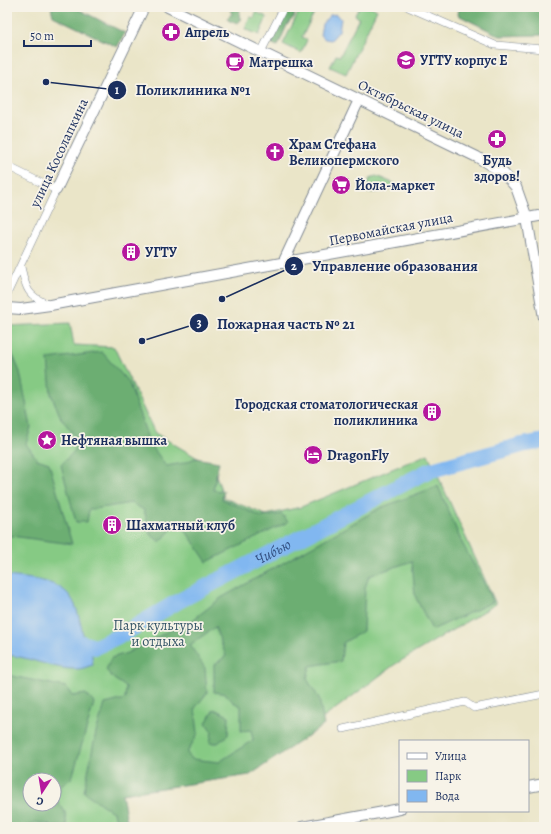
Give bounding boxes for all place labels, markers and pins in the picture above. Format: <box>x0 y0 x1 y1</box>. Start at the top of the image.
pharmacy icon: Апрель <box>160 21 182 43</box>
place label: Апрель <box>184 23 230 42</box>
school or university icon: УГТУ корпус Е <box>395 49 417 71</box>
cafe icon: Матрешка <box>224 51 246 73</box>
place label: УГТУ корпус Е <box>420 51 508 70</box>
place label: Матрешка <box>249 53 314 72</box>
callout: Поликлиника №1 <box>107 76 258 103</box>
pharmacy icon: Будь здоров! <box>486 128 508 150</box>
place label: Храм Стефана Великопермского <box>289 135 399 170</box>
church icon: Храм Стефана Великопермского <box>264 141 286 163</box>
place label: Будь здоров! <box>474 151 520 186</box>
supermarket icon: Йола-маркет <box>330 174 352 196</box>
place label: Йола-маркет <box>355 176 435 195</box>
building icon: УГТУ <box>120 241 142 263</box>
place label: УГТУ <box>145 243 178 262</box>
callout: Управление образования <box>284 252 485 279</box>
callout: Пожарная часть № 21 <box>189 310 363 337</box>
place label: Городская стоматологическая поликлиника <box>235 395 418 430</box>
building icon: Городская стоматологическая поликлиника <box>421 401 443 423</box>
place icon: Нефтяная вышка <box>36 429 58 451</box>
place label: Нефтяная вышка <box>61 431 167 450</box>
hotel icon: DragonFly <box>302 444 324 466</box>
place label: DragonFly <box>327 446 389 465</box>
building icon: Шахматный клуб <box>101 514 123 536</box>
place label: Шахматный клуб <box>126 516 235 535</box>

